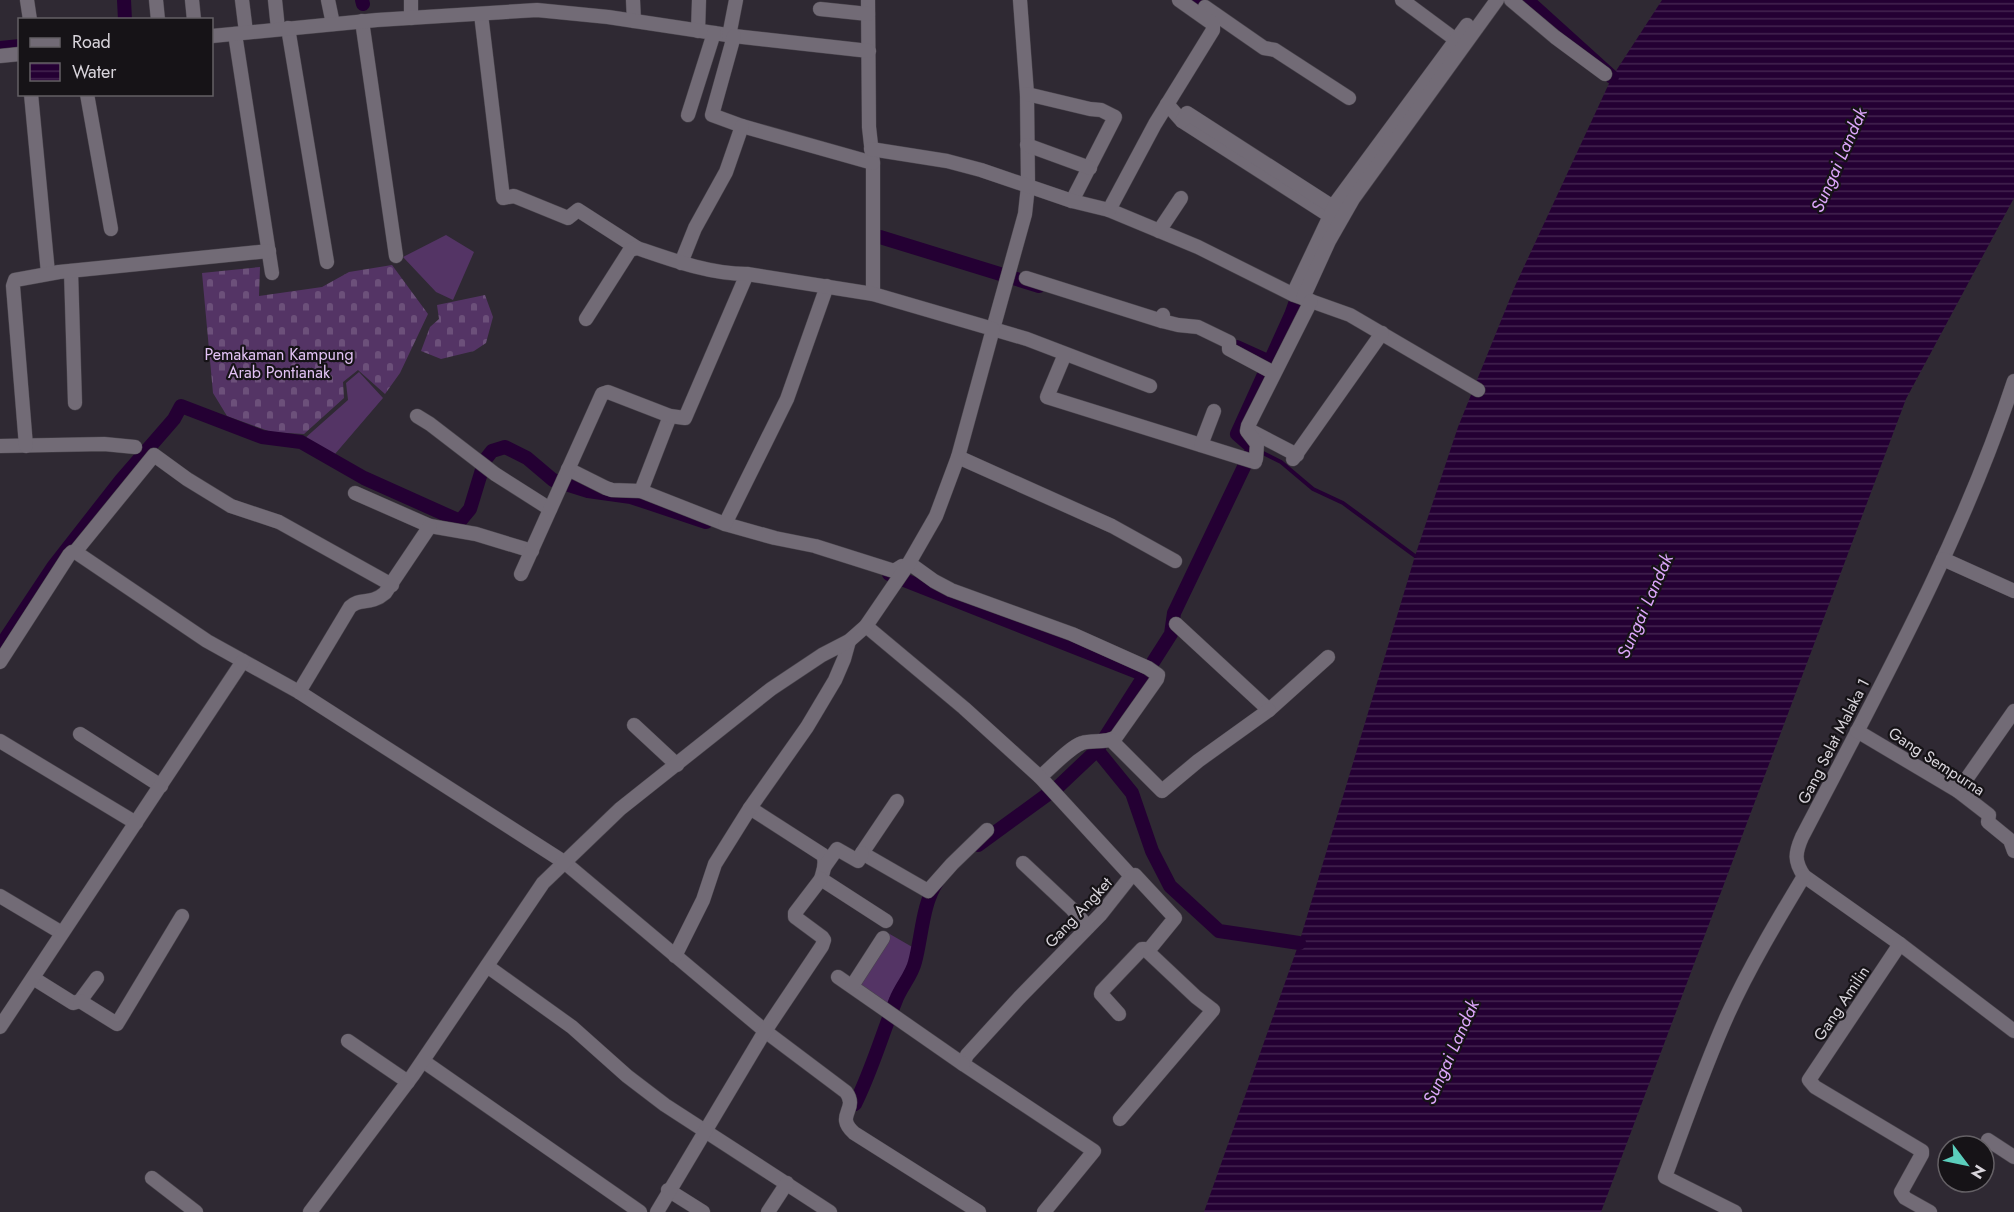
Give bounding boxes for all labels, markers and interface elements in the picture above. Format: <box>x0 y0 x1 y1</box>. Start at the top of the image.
legend <box>18 18 213 96</box>
text: Road <box>72 29 111 55</box>
text: Water <box>72 59 117 85</box>
water label: Sungai Landak <box>1804 102 1874 217</box>
park label: Pemakaman Kampung Arab Pontianak <box>204 343 354 384</box>
water label: Sungai Landak <box>1610 548 1680 663</box>
street label: Gang Selat Malaka 1 <box>1792 674 1875 808</box>
street label: Gang Sempurna <box>1884 722 1990 801</box>
street label: Gang Angket <box>1039 872 1117 953</box>
street label: Gang Amilin <box>1808 961 1875 1045</box>
water label: Sungai Landak <box>1416 994 1486 1109</box>
north arrow <box>1936 1134 1996 1194</box>
text: N <box>1965 1160 1991 1183</box>

